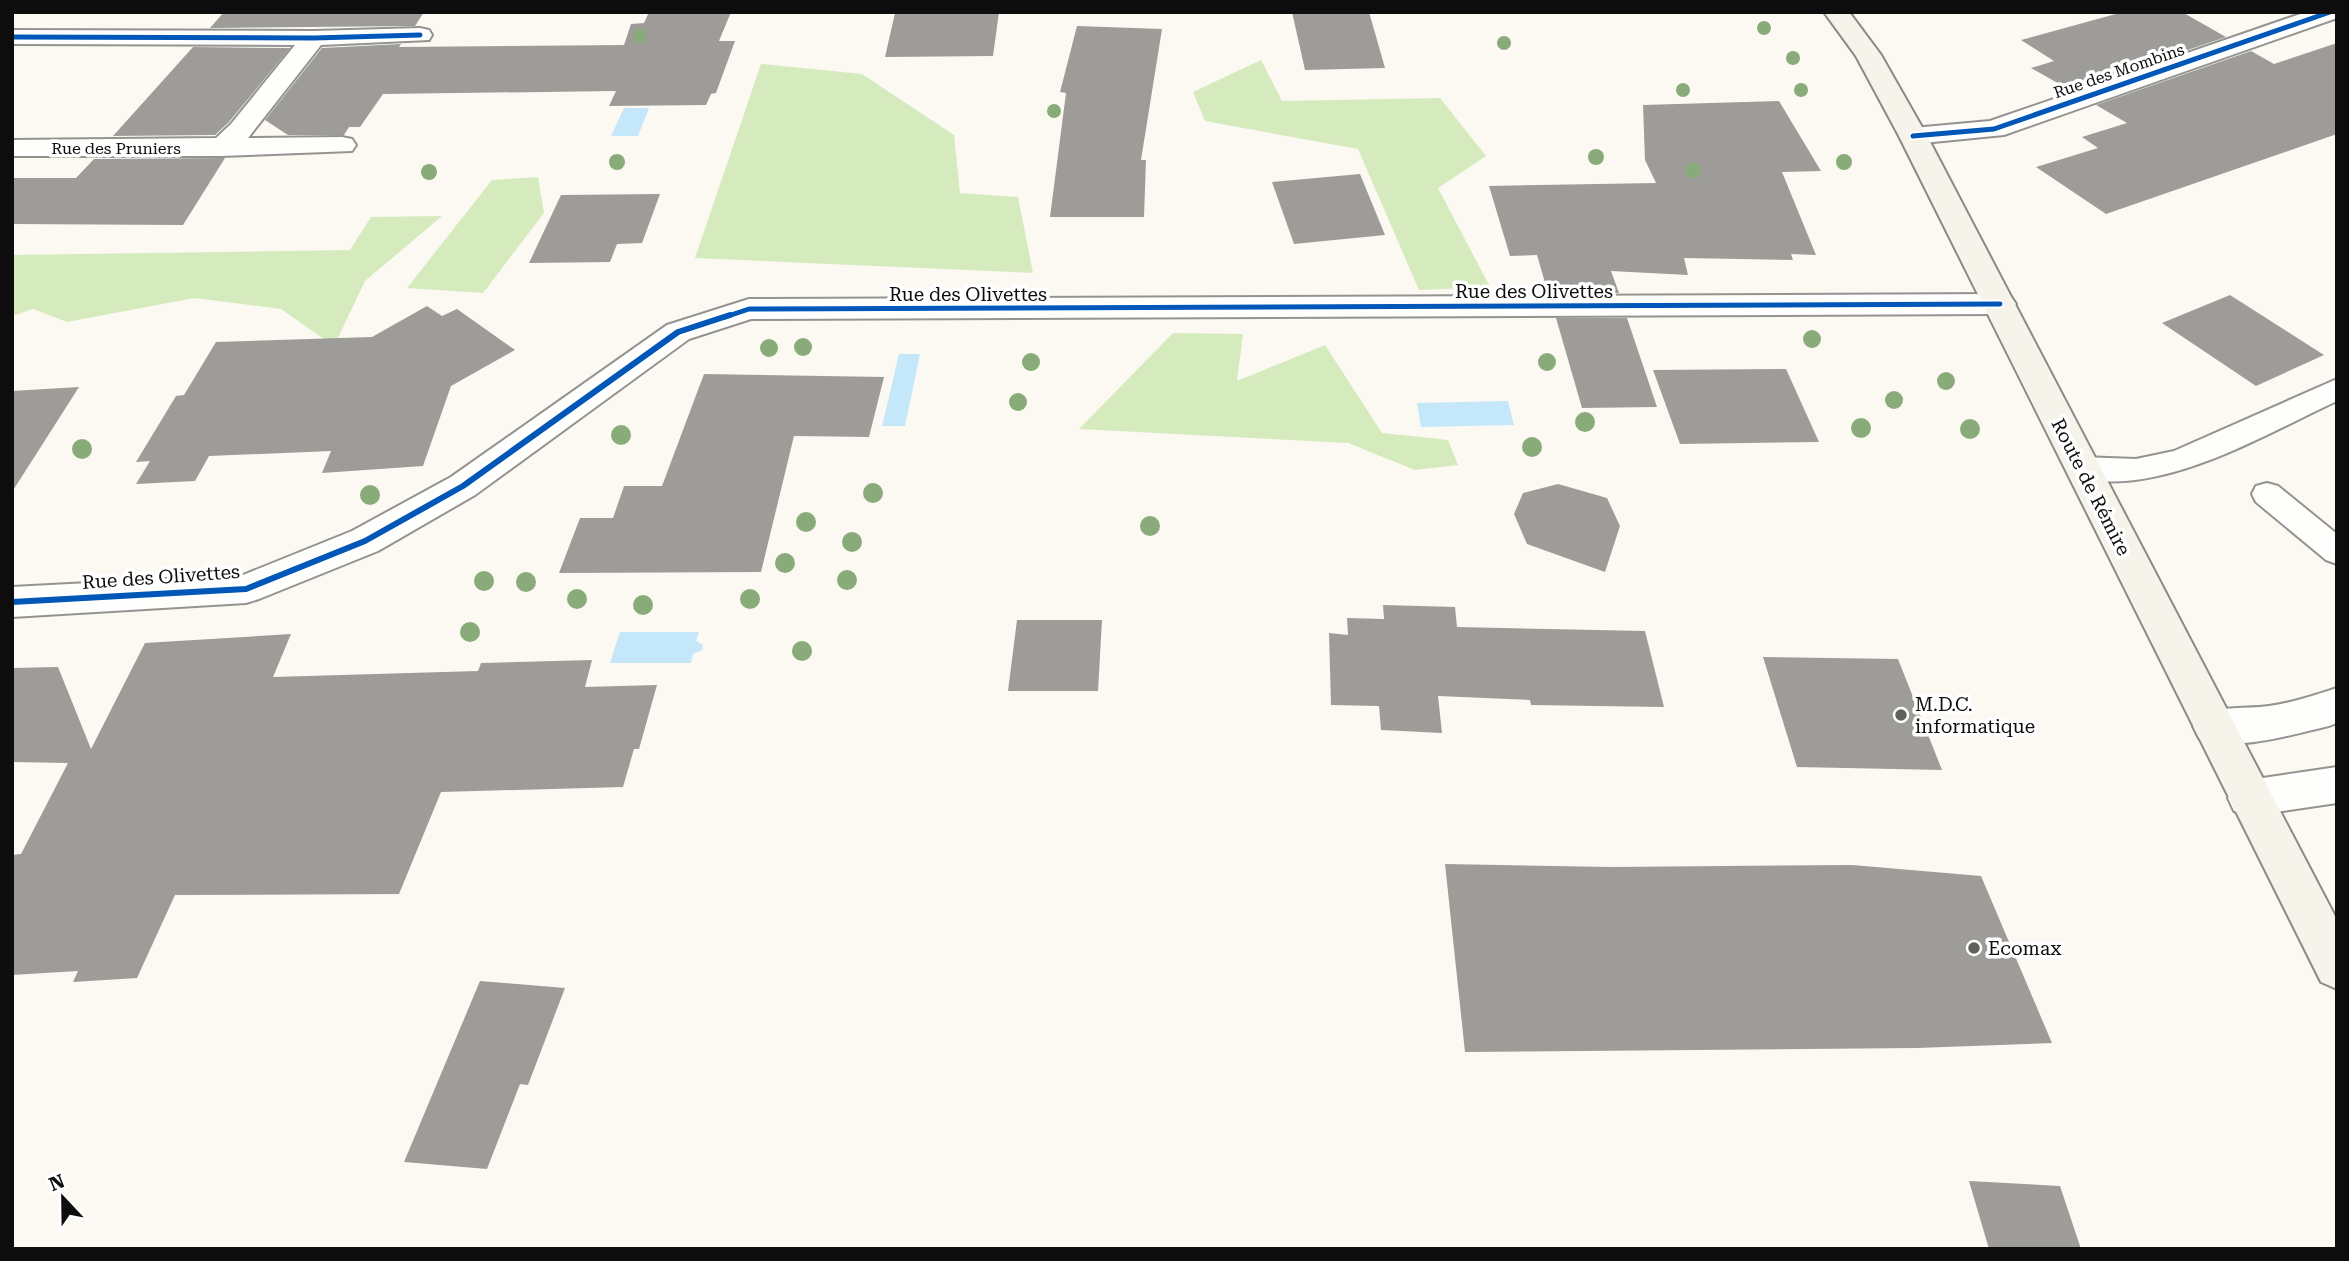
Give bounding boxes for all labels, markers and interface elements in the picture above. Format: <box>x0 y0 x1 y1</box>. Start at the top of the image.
street label: Rue des Mombins <box>2051 40 2187 102</box>
street label: Rue des Pruniers <box>51 139 181 158</box>
street label: Rue des Olivettes <box>1455 280 1613 303</box>
street label: Rue des Olivettes <box>889 283 1047 306</box>
street label: Route de Rémire <box>2047 415 2135 559</box>
street label: Rue des Olivettes <box>81 560 241 594</box>
place label: M.D.C. informatique <box>1915 693 2035 738</box>
marker: M.D.C. informatique <box>1893 707 1909 723</box>
place label: Ecomax <box>1988 937 2061 960</box>
marker: Ecomax <box>1966 940 1982 956</box>
north arrow <box>28 1163 98 1233</box>
text: N <box>46 1169 68 1196</box>

